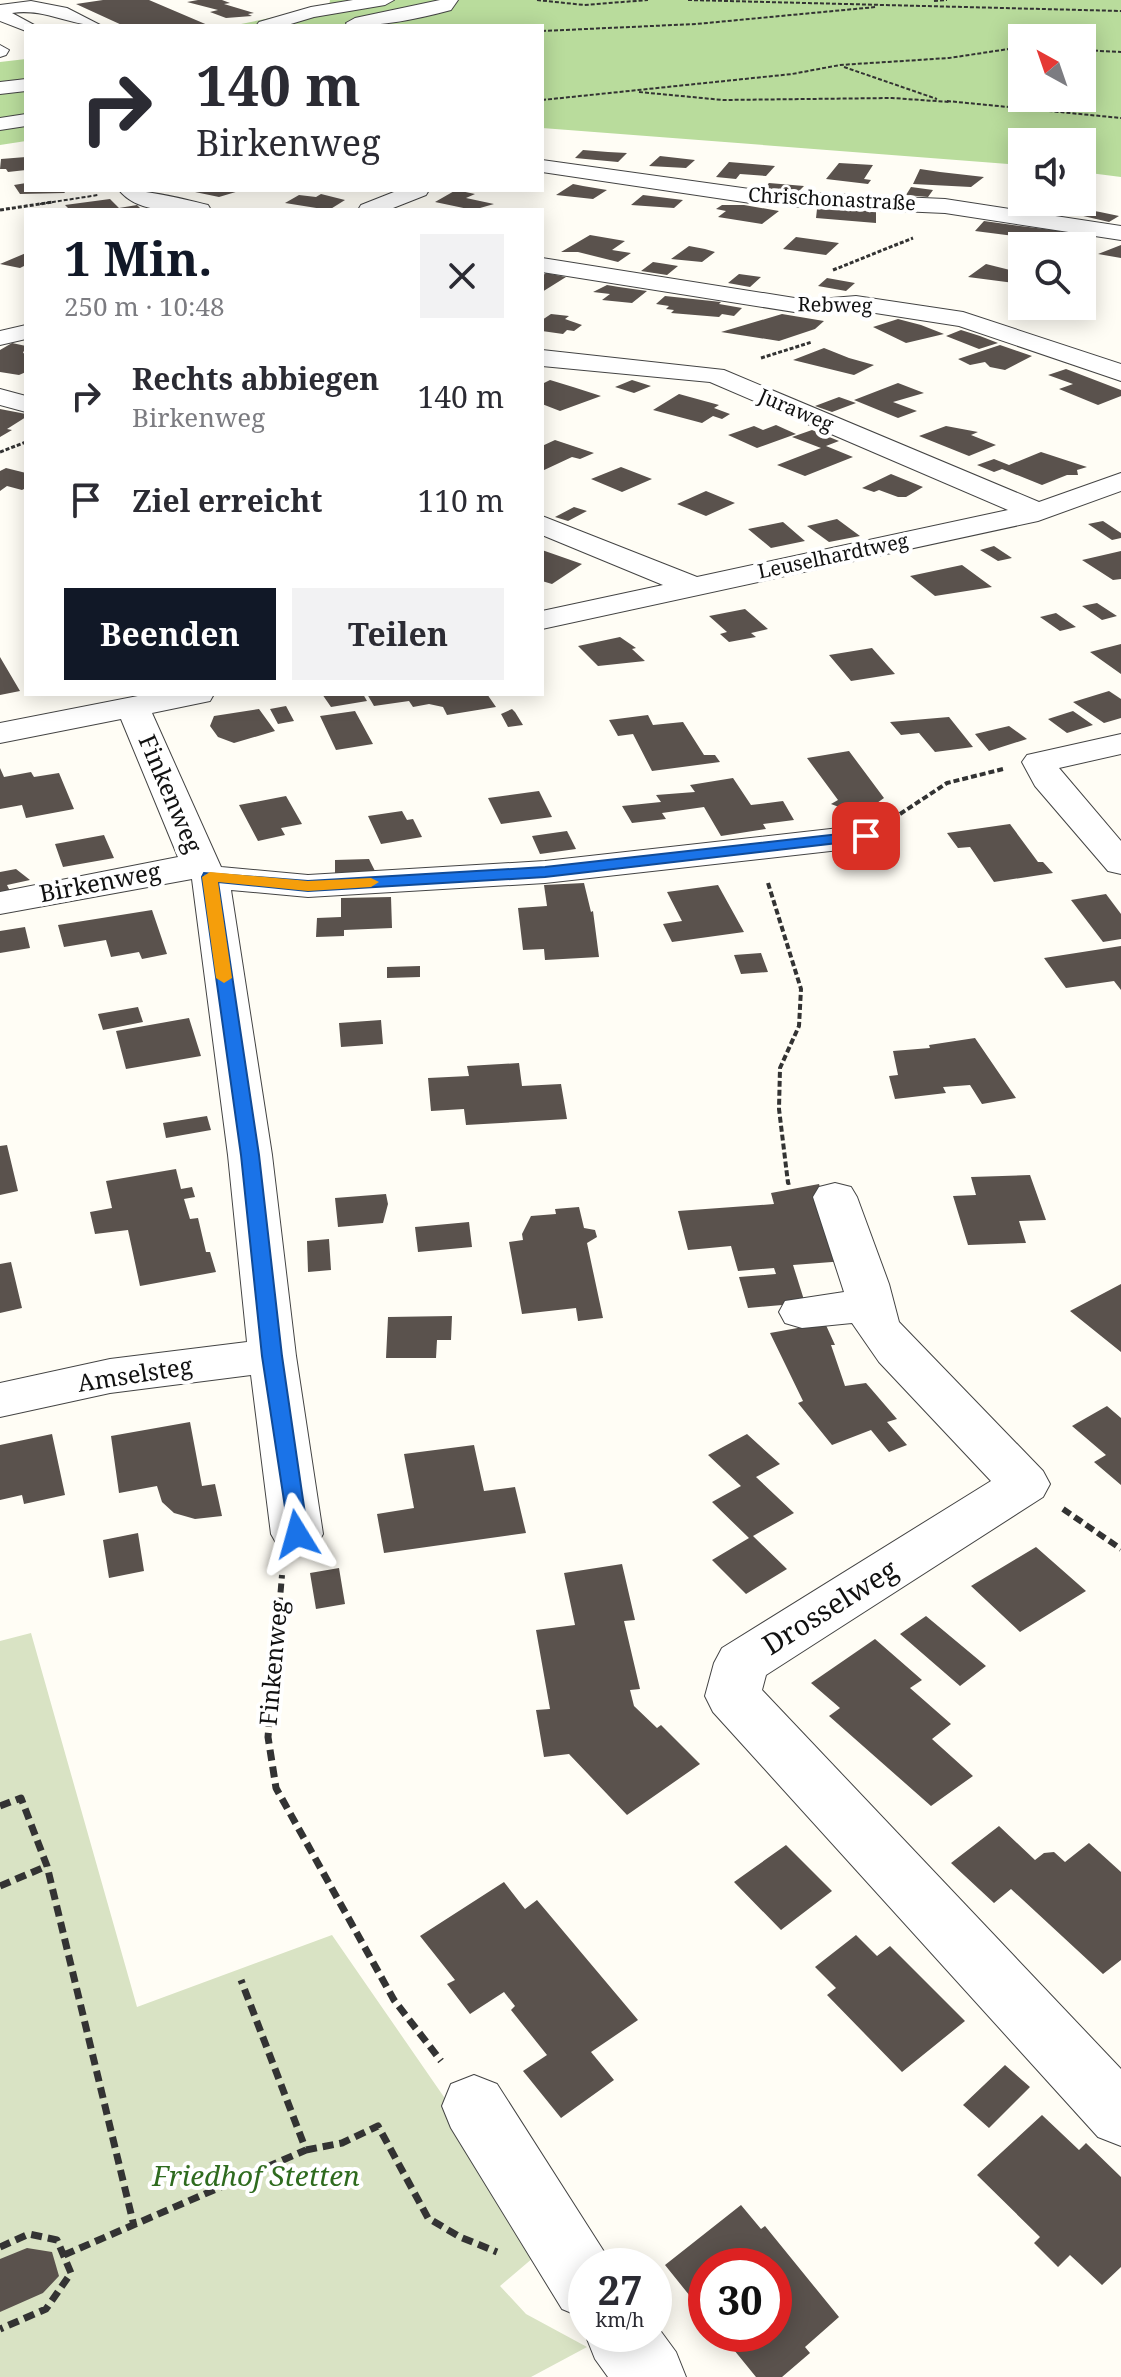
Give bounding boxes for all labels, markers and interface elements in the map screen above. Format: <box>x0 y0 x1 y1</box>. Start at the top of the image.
north arrow <box>1008 24 1096 112</box>
map controls <box>1008 24 1096 320</box>
text: 140 m <box>196 46 361 122</box>
icon: right <box>64 56 168 160</box>
text: Birkenweg <box>196 118 381 167</box>
button: sound <box>1008 128 1096 216</box>
street label: Chrischonastraße <box>747 181 917 216</box>
text: 1 Min. <box>64 225 212 290</box>
button: search <box>1008 232 1096 320</box>
button: close <box>420 234 504 318</box>
text: 250 m · 10:48 <box>64 288 225 324</box>
street label: Rebweg <box>797 290 873 319</box>
text: Rechts abbiegen <box>132 358 379 399</box>
icon: right <box>64 374 108 418</box>
text: 140 m <box>418 376 504 417</box>
street label: Juraweg <box>754 381 838 437</box>
text: Birkenweg <box>132 399 265 435</box>
icon: arrive <box>64 478 108 522</box>
text: Ziel erreicht <box>132 480 322 521</box>
text: 110 m <box>418 480 504 521</box>
street label: Leuselhardtweg <box>755 526 911 585</box>
button: Beenden <box>64 588 276 680</box>
button: Teilen <box>292 588 504 680</box>
street label: Finkenweg <box>132 729 211 858</box>
pin <box>832 802 900 870</box>
icon: arrive <box>844 814 888 858</box>
street label: Birkenweg <box>36 854 163 909</box>
street label: Amselsteg <box>75 1348 195 1399</box>
position arrow <box>255 1492 339 1576</box>
street label: Drosselweg <box>755 1550 904 1663</box>
street label: Finkenweg <box>251 1599 294 1727</box>
park label: Friedhof Stetten <box>151 2156 360 2194</box>
speed limit sign: 30 <box>688 2248 792 2352</box>
text: 27 <box>597 2262 643 2317</box>
text: km/h <box>595 2306 645 2333</box>

